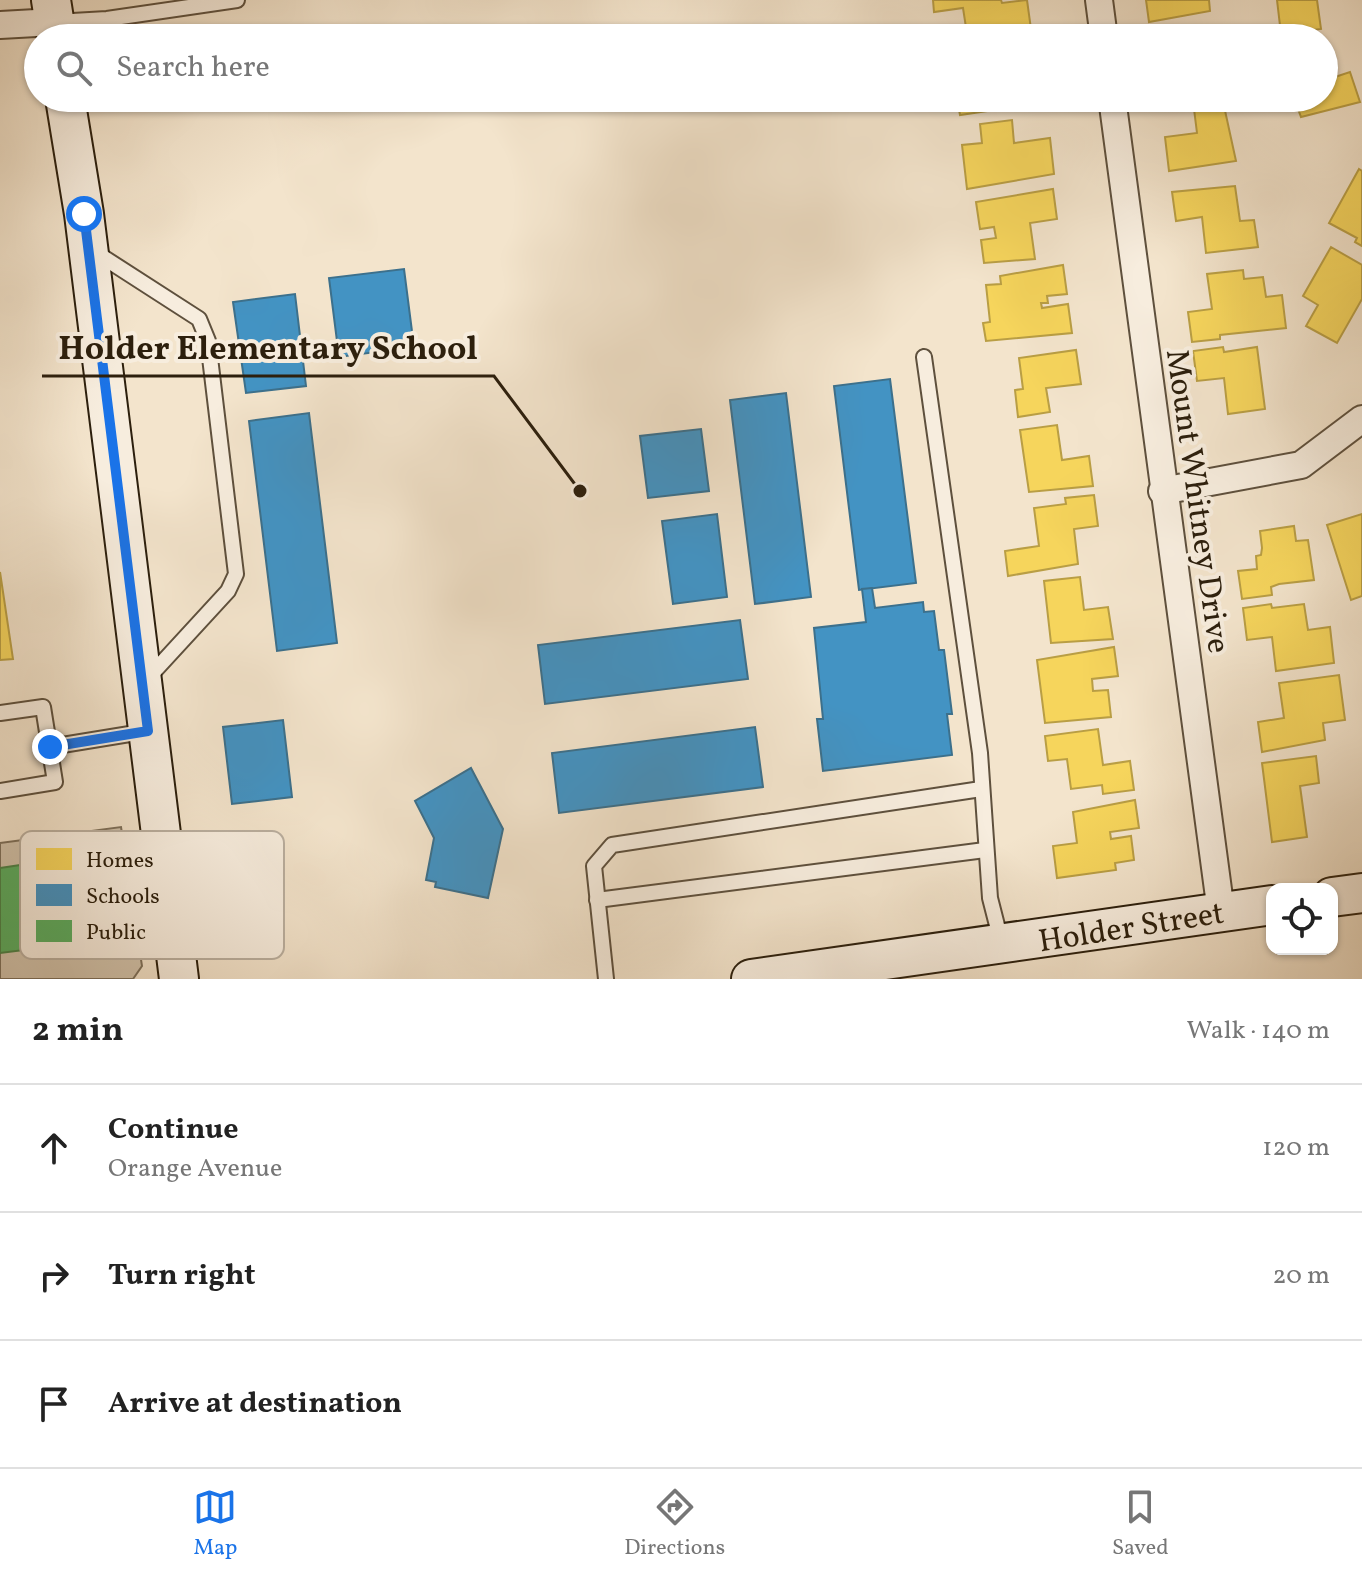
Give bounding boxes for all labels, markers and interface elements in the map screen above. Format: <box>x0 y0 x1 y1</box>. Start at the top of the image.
search box <box>24 24 1338 112</box>
icon: search <box>52 46 96 90</box>
text: Search here <box>116 47 270 89</box>
route start <box>66 196 102 232</box>
callout: Holder Elementary School <box>42 318 494 376</box>
text: Holder Elementary School <box>58 327 478 374</box>
street label: Mount Whitney Drive <box>1153 347 1239 656</box>
route end <box>32 729 68 765</box>
legend <box>20 831 284 959</box>
text: Homes <box>86 846 154 877</box>
text: Schools <box>86 882 160 913</box>
map controls <box>1266 883 1338 955</box>
button: locate <box>1266 883 1338 955</box>
street label: Holder Street <box>1036 893 1227 965</box>
text: Public <box>86 918 146 949</box>
text: 2 min <box>32 1008 124 1055</box>
text: Walk · 140 m <box>1186 1013 1330 1049</box>
text: Continue <box>108 1109 239 1151</box>
icon: ahead <box>32 1126 76 1170</box>
text: 120 m <box>1262 1130 1330 1166</box>
text: Orange Avenue <box>108 1151 282 1187</box>
icon: right <box>32 1254 76 1298</box>
text: Turn right <box>108 1255 256 1297</box>
text: 20 m <box>1272 1258 1330 1294</box>
icon: arrive <box>32 1382 76 1426</box>
text: Arrive at destination <box>108 1383 402 1425</box>
tab: Map <box>193 1485 237 1564</box>
tab: Directions <box>624 1485 725 1564</box>
tab: Saved <box>1112 1485 1169 1564</box>

